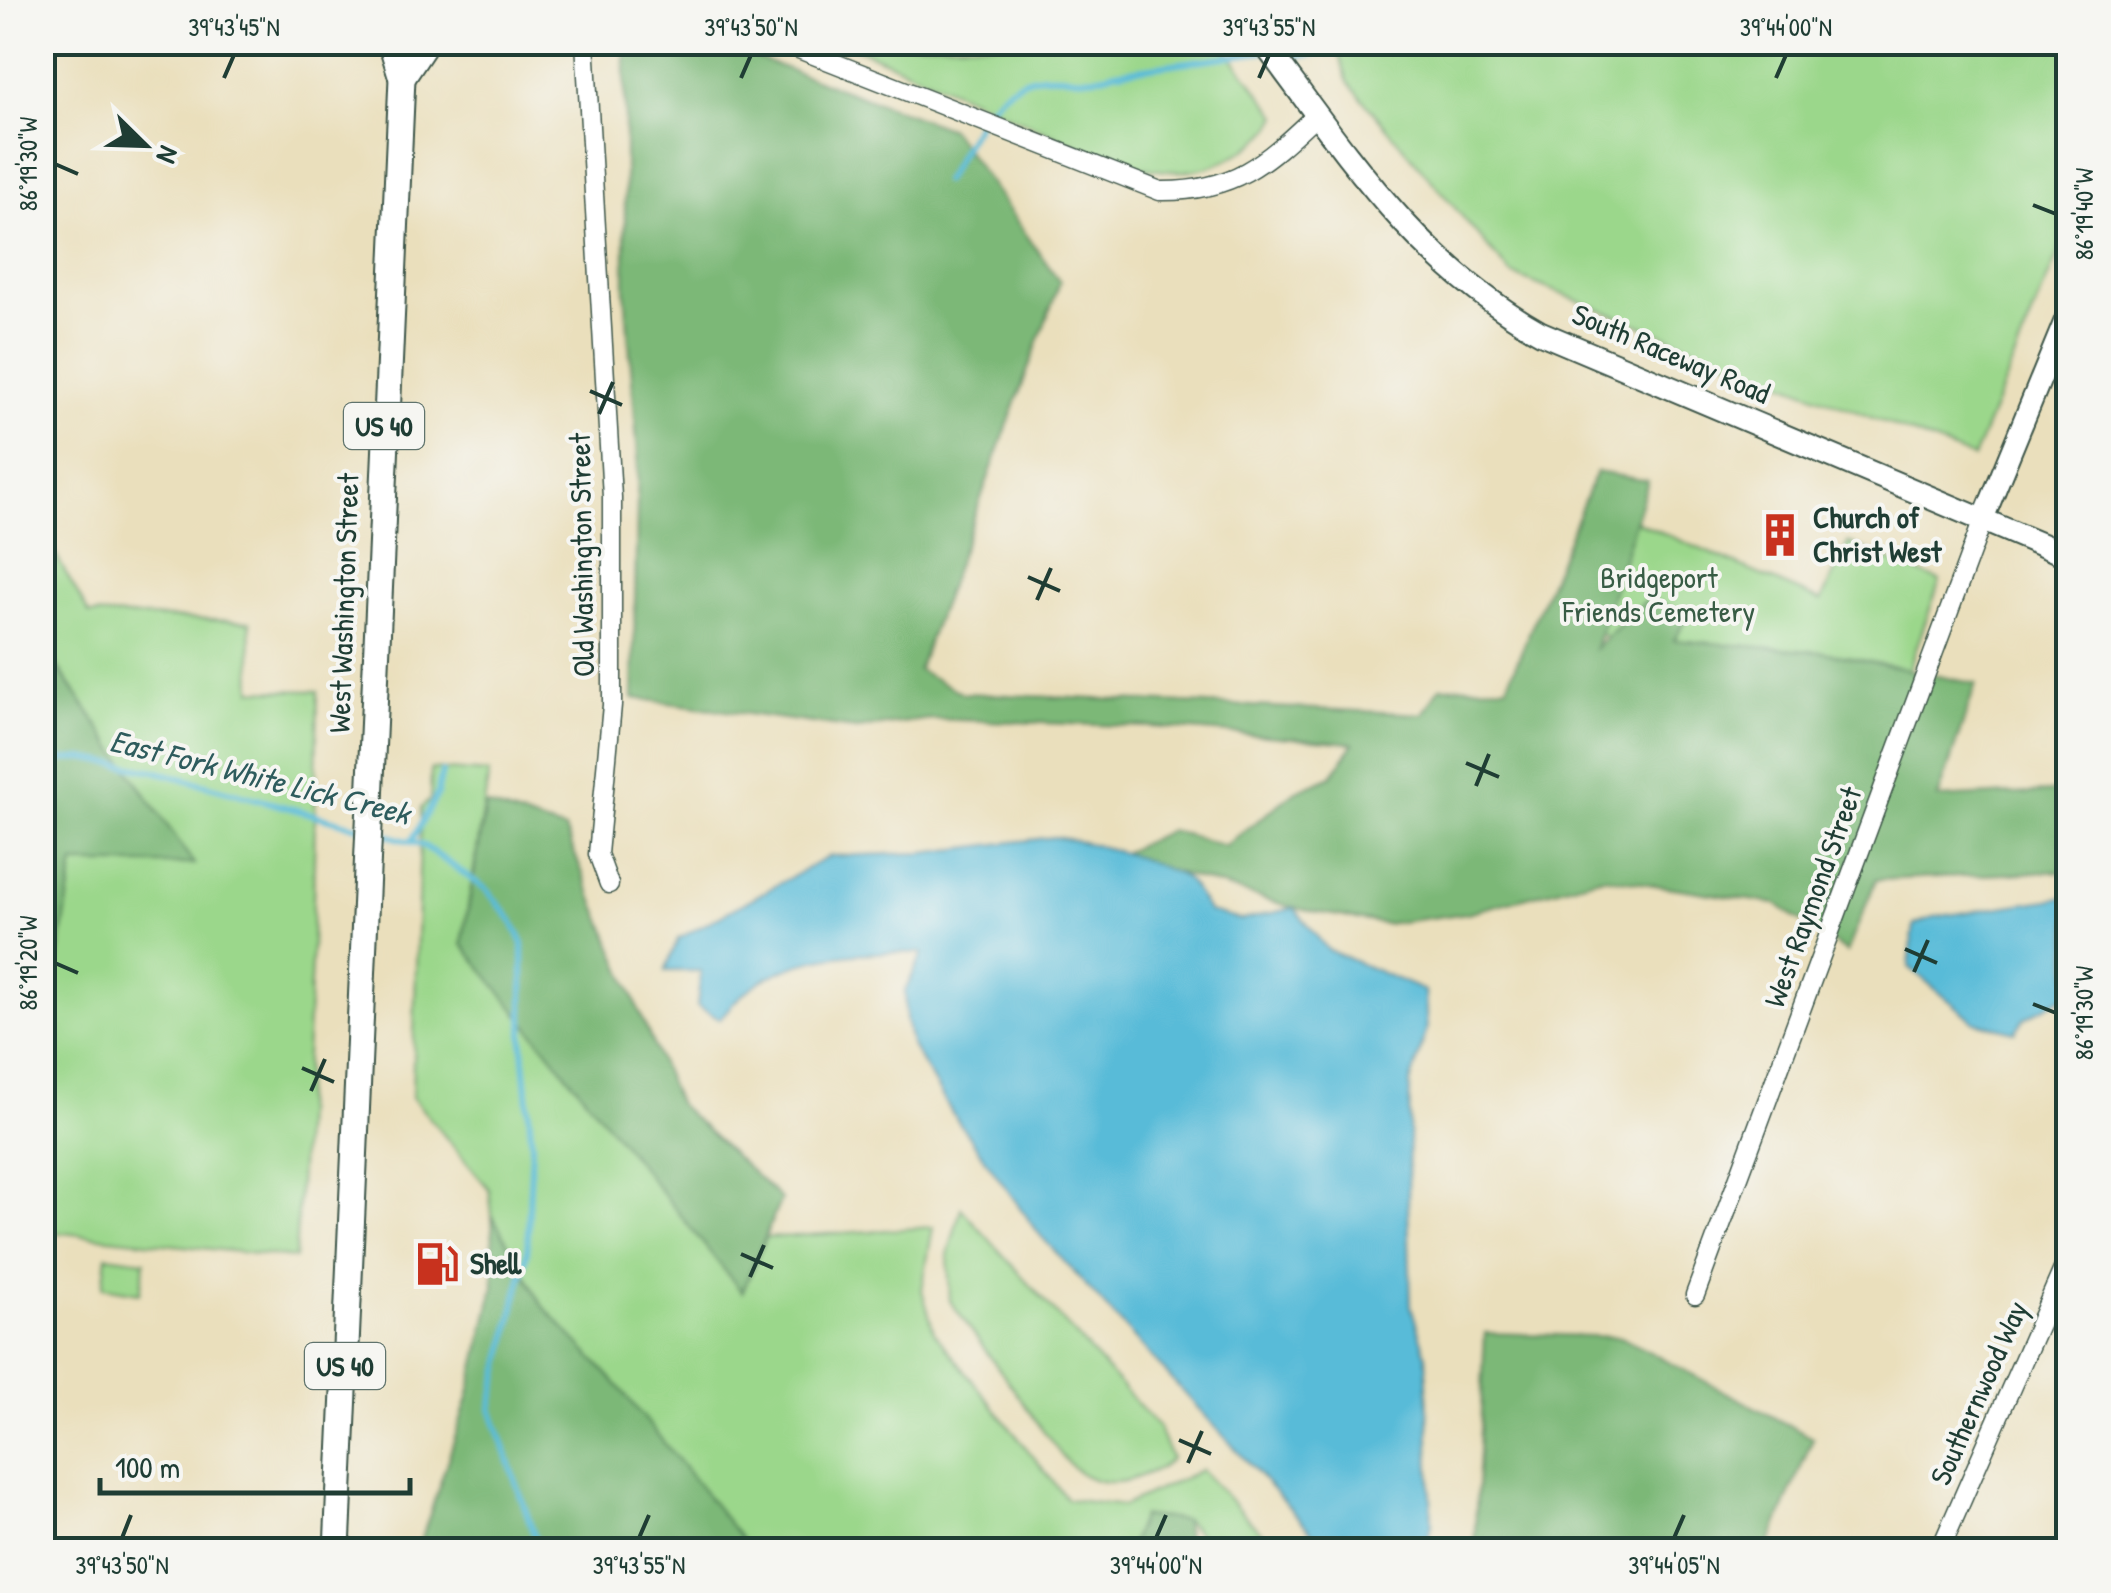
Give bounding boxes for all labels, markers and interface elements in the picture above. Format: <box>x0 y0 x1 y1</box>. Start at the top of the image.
text: 39°43'45"N <box>188 10 280 44</box>
text: 39°43'50"N <box>704 10 798 44</box>
text: 39°43'55"N <box>1223 10 1315 44</box>
text: 39°44'00"N <box>1740 10 1832 44</box>
north arrow <box>95 95 195 195</box>
text: 86°19'30"W <box>11 116 45 211</box>
text: N <box>148 140 188 169</box>
text: 86°19'40"W <box>2067 167 2101 260</box>
street label: South Raceway Road <box>1566 293 1777 413</box>
road number: US 40 <box>344 403 424 449</box>
street label: Old Washington Street <box>559 432 603 677</box>
street label: West Washington Street <box>318 472 368 734</box>
place label: Church of Christ West <box>1813 497 1943 571</box>
building icon: Church of Christ West <box>1756 511 1804 559</box>
park label: Bridgeport Friends Cemetery <box>1562 557 1755 631</box>
water label: East Fork White Lick Creek <box>106 718 417 835</box>
street label: West Raymond Street <box>1754 780 1871 1012</box>
text: 86°19'20"W <box>11 915 45 1010</box>
text: 86°19'30"W <box>2067 965 2101 1060</box>
fuel station icon: Shell <box>413 1240 461 1288</box>
place label: Shell <box>470 1243 522 1283</box>
street label: Southernwood Way <box>1920 1294 2037 1491</box>
road number: US 40 <box>305 1343 385 1389</box>
scale bar <box>100 1433 410 1495</box>
text: 100 m <box>115 1447 180 1487</box>
text: 39°43'50"N <box>75 1548 169 1582</box>
text: 39°43'55"N <box>593 1548 685 1582</box>
text: 39°44'00"N <box>1110 1548 1202 1582</box>
text: 39°44'05"N <box>1628 1548 1720 1582</box>

